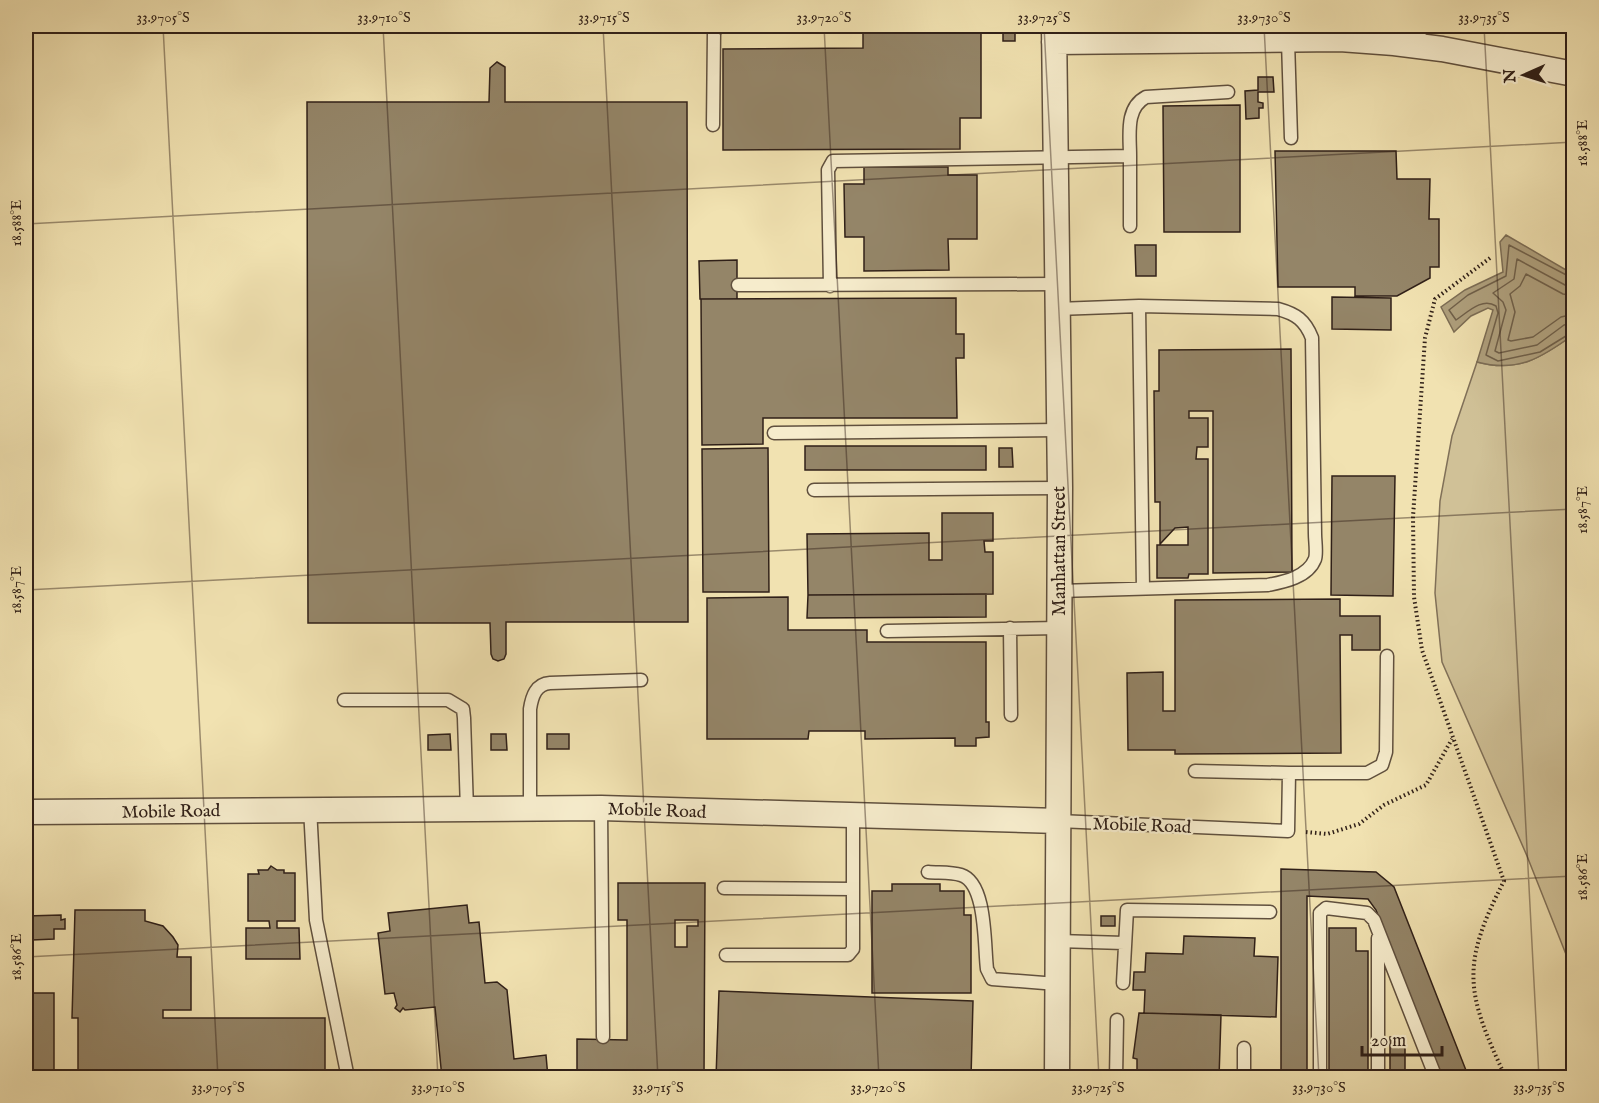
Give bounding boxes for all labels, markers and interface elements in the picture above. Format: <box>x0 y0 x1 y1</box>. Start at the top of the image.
text: 33.9705°S <box>136 8 190 27</box>
text: 33.9710°S <box>357 8 411 27</box>
text: 33.9715°S <box>578 8 630 27</box>
text: 33.9720°S <box>797 8 851 27</box>
text: 33.9725°S <box>1018 8 1070 27</box>
text: 33.9730°S <box>1237 8 1291 27</box>
text: 33.9735°S <box>1458 8 1510 27</box>
north arrow <box>1494 45 1554 105</box>
text: N <box>1501 68 1521 84</box>
text: 18.588°E <box>1573 119 1592 167</box>
text: 18.588°E <box>7 199 26 247</box>
street label: Manhattan Street <box>1049 486 1072 616</box>
text: 18.587°E <box>1573 486 1592 534</box>
text: 18.587°E <box>7 566 26 614</box>
street label: Mobile Road <box>607 798 707 825</box>
street label: Mobile Road <box>122 800 221 825</box>
street label: Mobile Road <box>1092 813 1192 840</box>
text: 18.586°E <box>1573 853 1592 901</box>
text: 18.586°E <box>7 933 26 981</box>
scale bar <box>1362 1019 1442 1057</box>
text: 20 m <box>1371 1030 1406 1053</box>
text: 33.9705°S <box>191 1078 245 1097</box>
text: 33.9710°S <box>411 1078 465 1097</box>
text: 33.9715°S <box>632 1078 684 1097</box>
text: 33.9720°S <box>851 1078 905 1097</box>
text: 33.9725°S <box>1072 1078 1124 1097</box>
text: 33.9730°S <box>1292 1078 1346 1097</box>
text: 33.9735°S <box>1513 1078 1565 1097</box>

